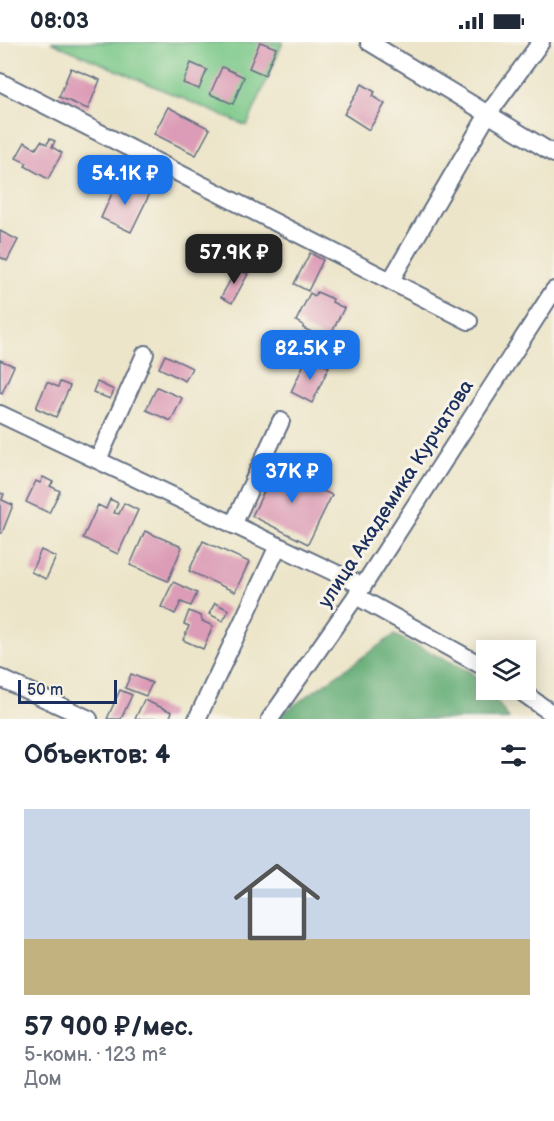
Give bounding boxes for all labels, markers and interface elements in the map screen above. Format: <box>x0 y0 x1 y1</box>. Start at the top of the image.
text: 08:03 <box>30 8 89 35</box>
pin: 54.1K ₽ <box>70 155 180 206</box>
text: 54.1K ₽ <box>92 162 158 186</box>
pin: 57.9K ₽ <box>179 234 289 285</box>
text: 57.9K ₽ <box>199 241 269 265</box>
pin: 82.5K ₽ <box>255 330 365 381</box>
text: 82.5K ₽ <box>275 337 345 361</box>
street label: улица Академика Курчатова <box>313 375 479 613</box>
pin: 37K ₽ <box>250 453 334 504</box>
text: 37K ₽ <box>265 460 319 484</box>
map controls <box>476 640 536 700</box>
button: layers <box>476 640 536 700</box>
scale bar <box>18 677 117 704</box>
text: 50 m <box>27 681 63 700</box>
icon: filters <box>497 739 530 772</box>
text: Объектов: 4 <box>24 740 170 771</box>
icon: home <box>223 848 331 956</box>
text: 57 900 ₽/мес. <box>24 1012 193 1043</box>
text: 5-комн. · 123 m² <box>24 1043 167 1067</box>
text: Дом <box>24 1067 62 1091</box>

